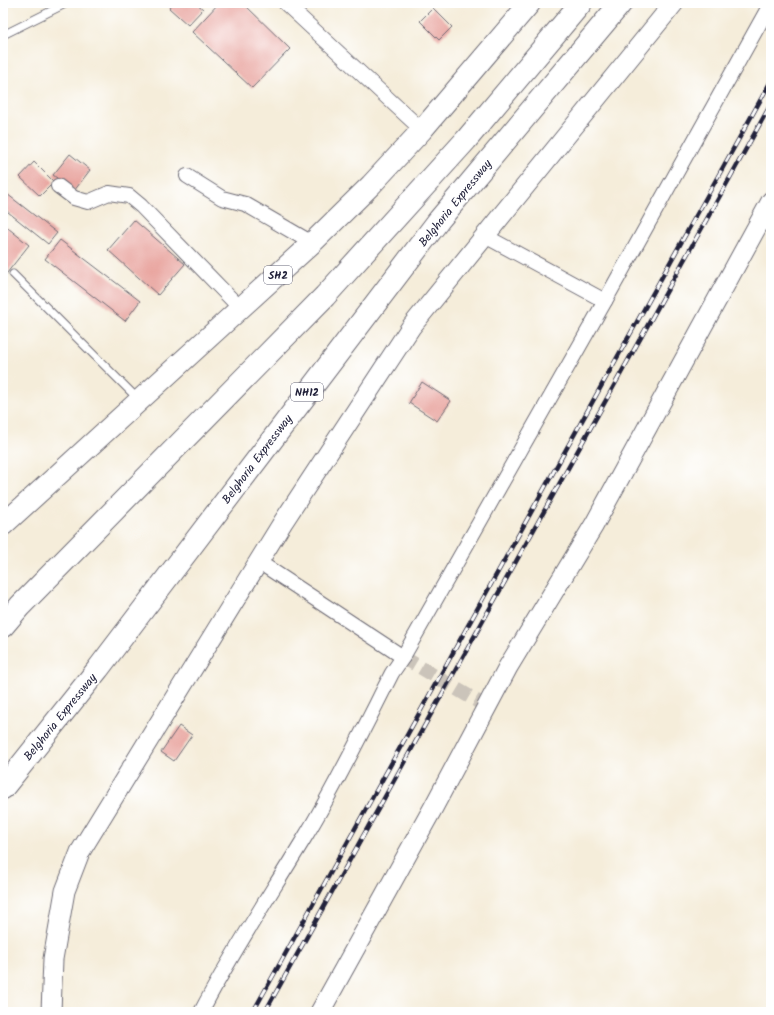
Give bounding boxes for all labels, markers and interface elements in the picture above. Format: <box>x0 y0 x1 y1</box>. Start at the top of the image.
street label: Belghoria Expressway <box>414 155 497 251</box>
road number: SH2 <box>264 266 292 284</box>
road number: NH12 <box>291 383 323 401</box>
street label: Belghoria Expressway <box>217 410 298 508</box>
street label: Belghoria Expressway <box>19 669 102 765</box>

